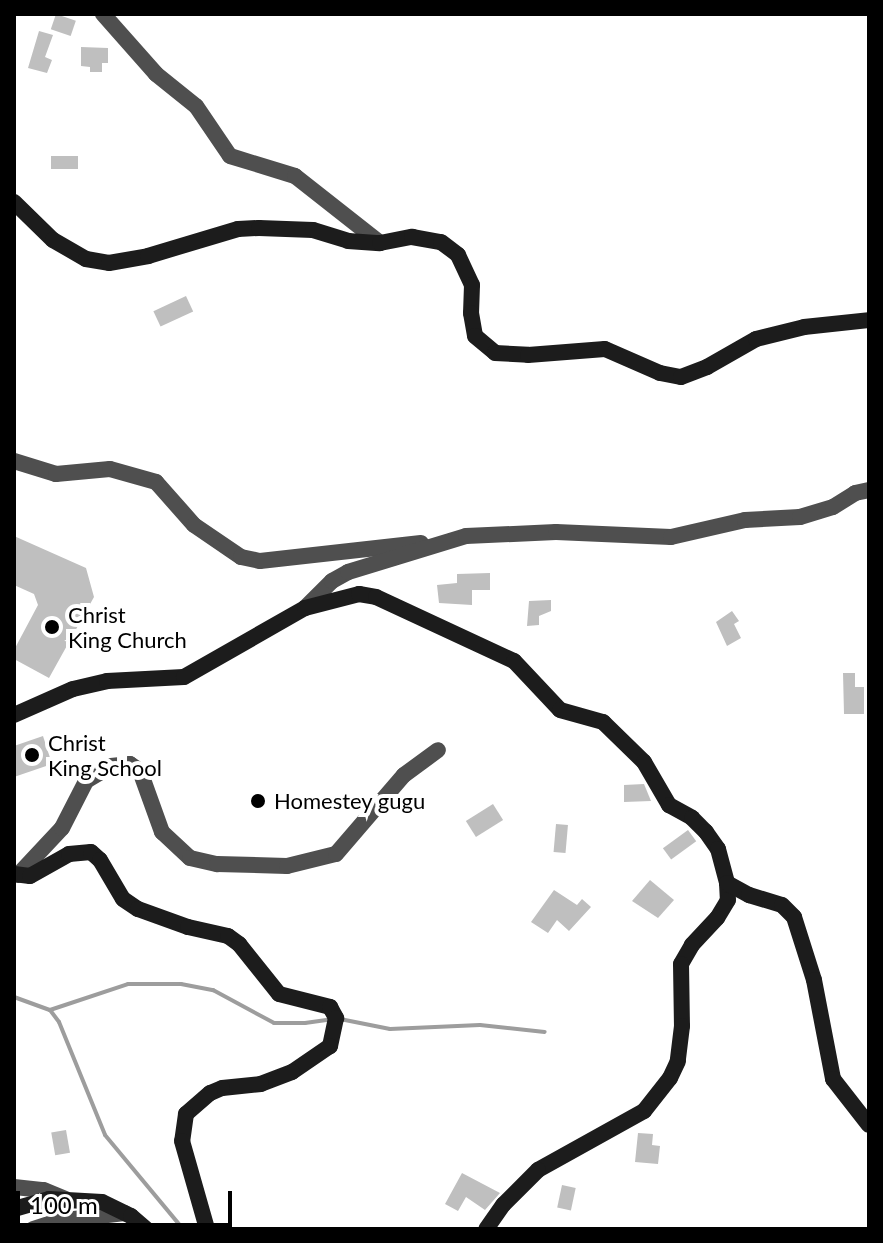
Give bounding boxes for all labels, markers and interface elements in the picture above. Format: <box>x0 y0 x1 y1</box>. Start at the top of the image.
place label: Christ King Church <box>68 601 187 652</box>
marker: Christ King Church <box>43 618 61 636</box>
place label: Christ King School <box>48 729 162 780</box>
marker: Christ King School <box>23 746 41 764</box>
place label: Homestey gugu <box>274 788 426 814</box>
marker: Homestey gugu <box>249 792 267 810</box>
scale bar <box>20 1175 236 1225</box>
text: 100 m <box>30 1190 98 1219</box>

